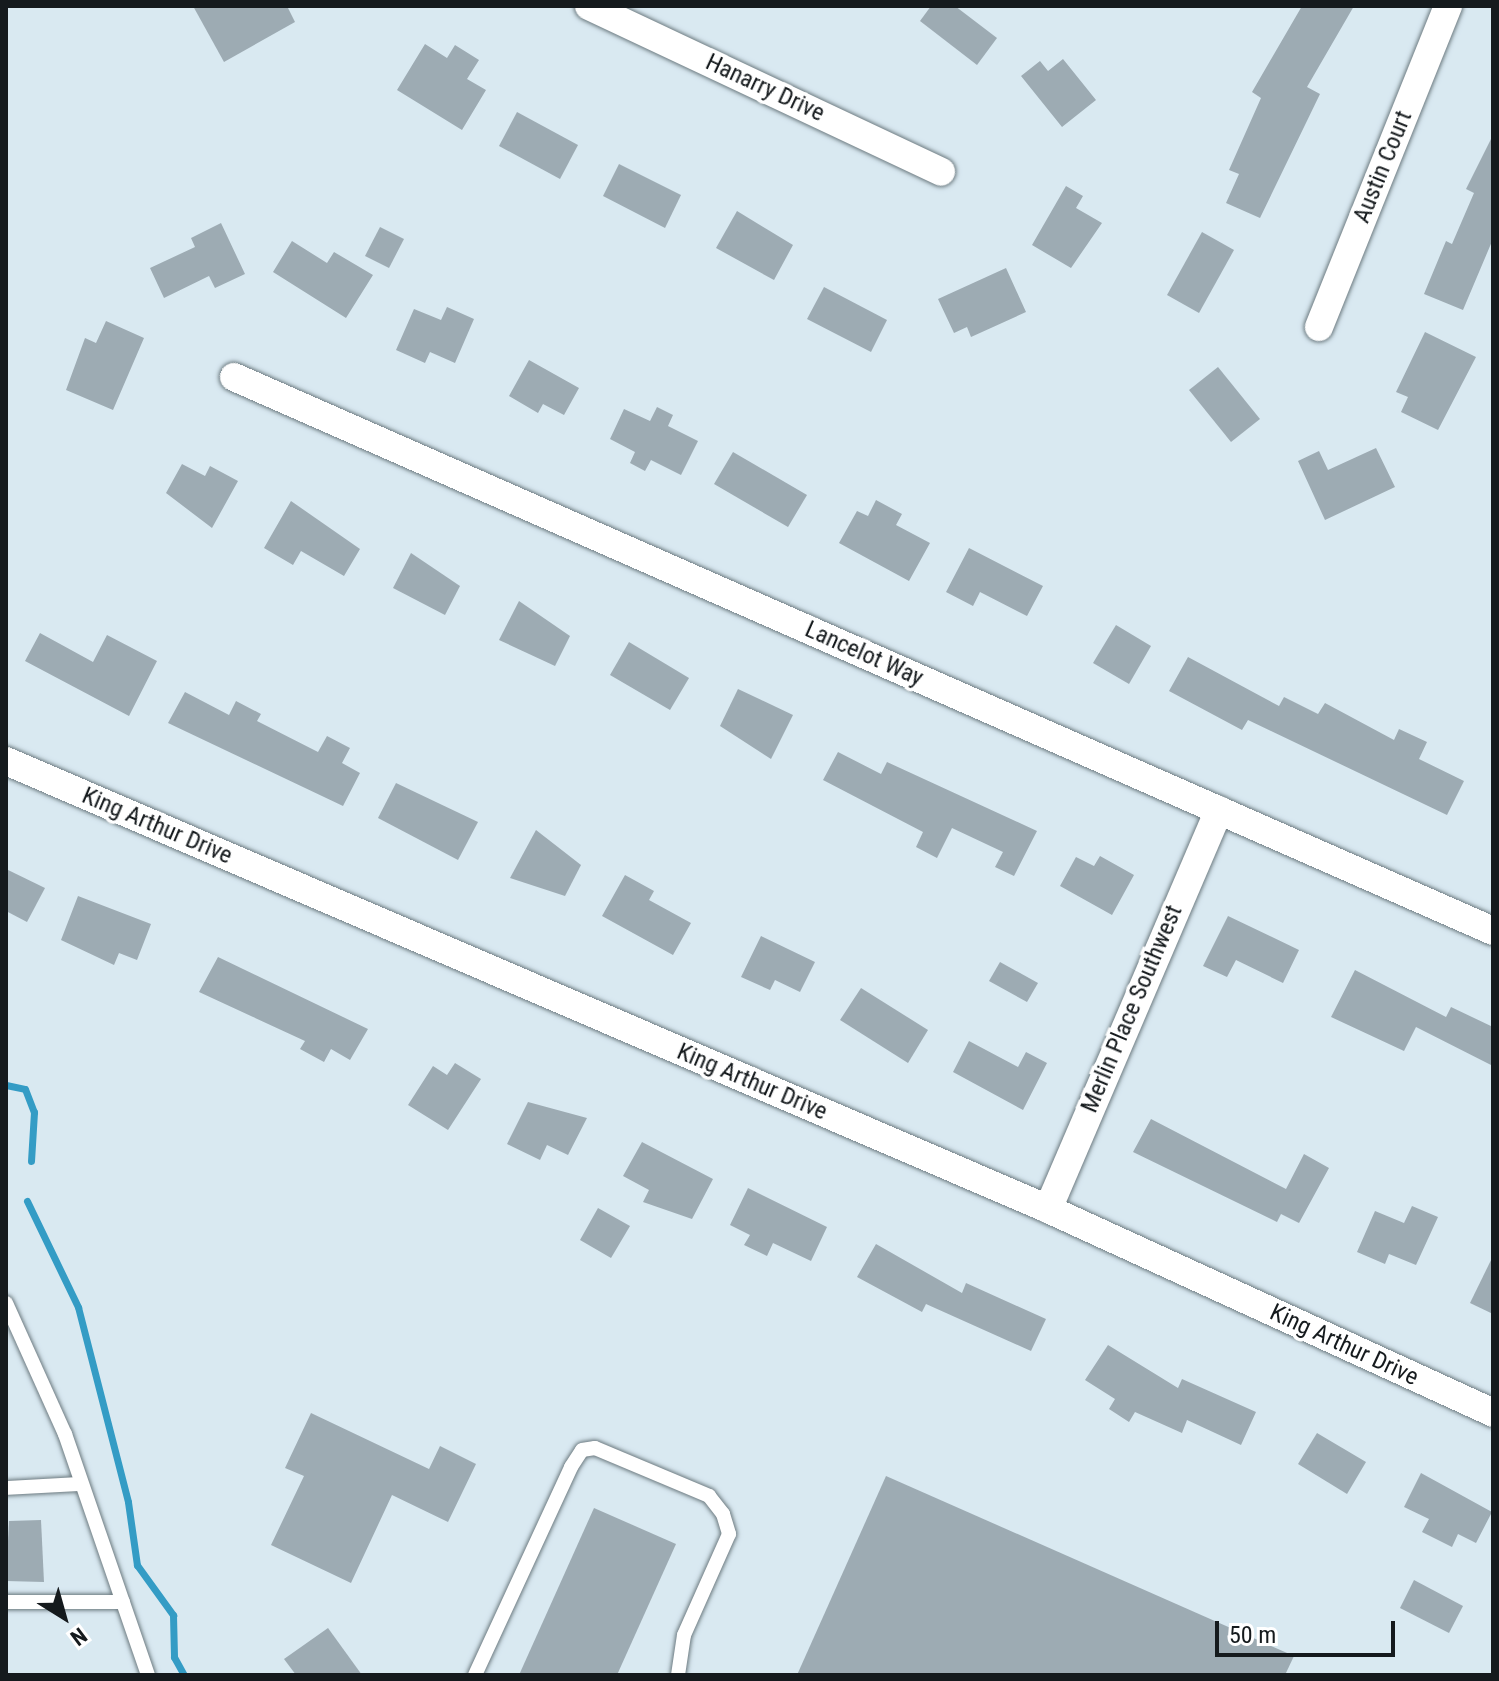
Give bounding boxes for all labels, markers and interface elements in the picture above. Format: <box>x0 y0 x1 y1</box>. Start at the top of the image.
street label: Hanarry Drive <box>701 48 829 128</box>
street label: Austin Court <box>1347 107 1419 227</box>
street label: Lancelot Way <box>800 615 928 693</box>
street label: King Arthur Drive <box>78 781 236 871</box>
street label: Merlin Place Southwest <box>1075 901 1189 1117</box>
street label: King Arthur Drive <box>673 1037 831 1127</box>
street label: King Arthur Drive <box>1265 1298 1423 1392</box>
north arrow <box>24 1577 104 1657</box>
scale bar <box>1219 1605 1399 1655</box>
text: 50 m <box>1229 1621 1276 1649</box>
text: N <box>66 1623 92 1651</box>

